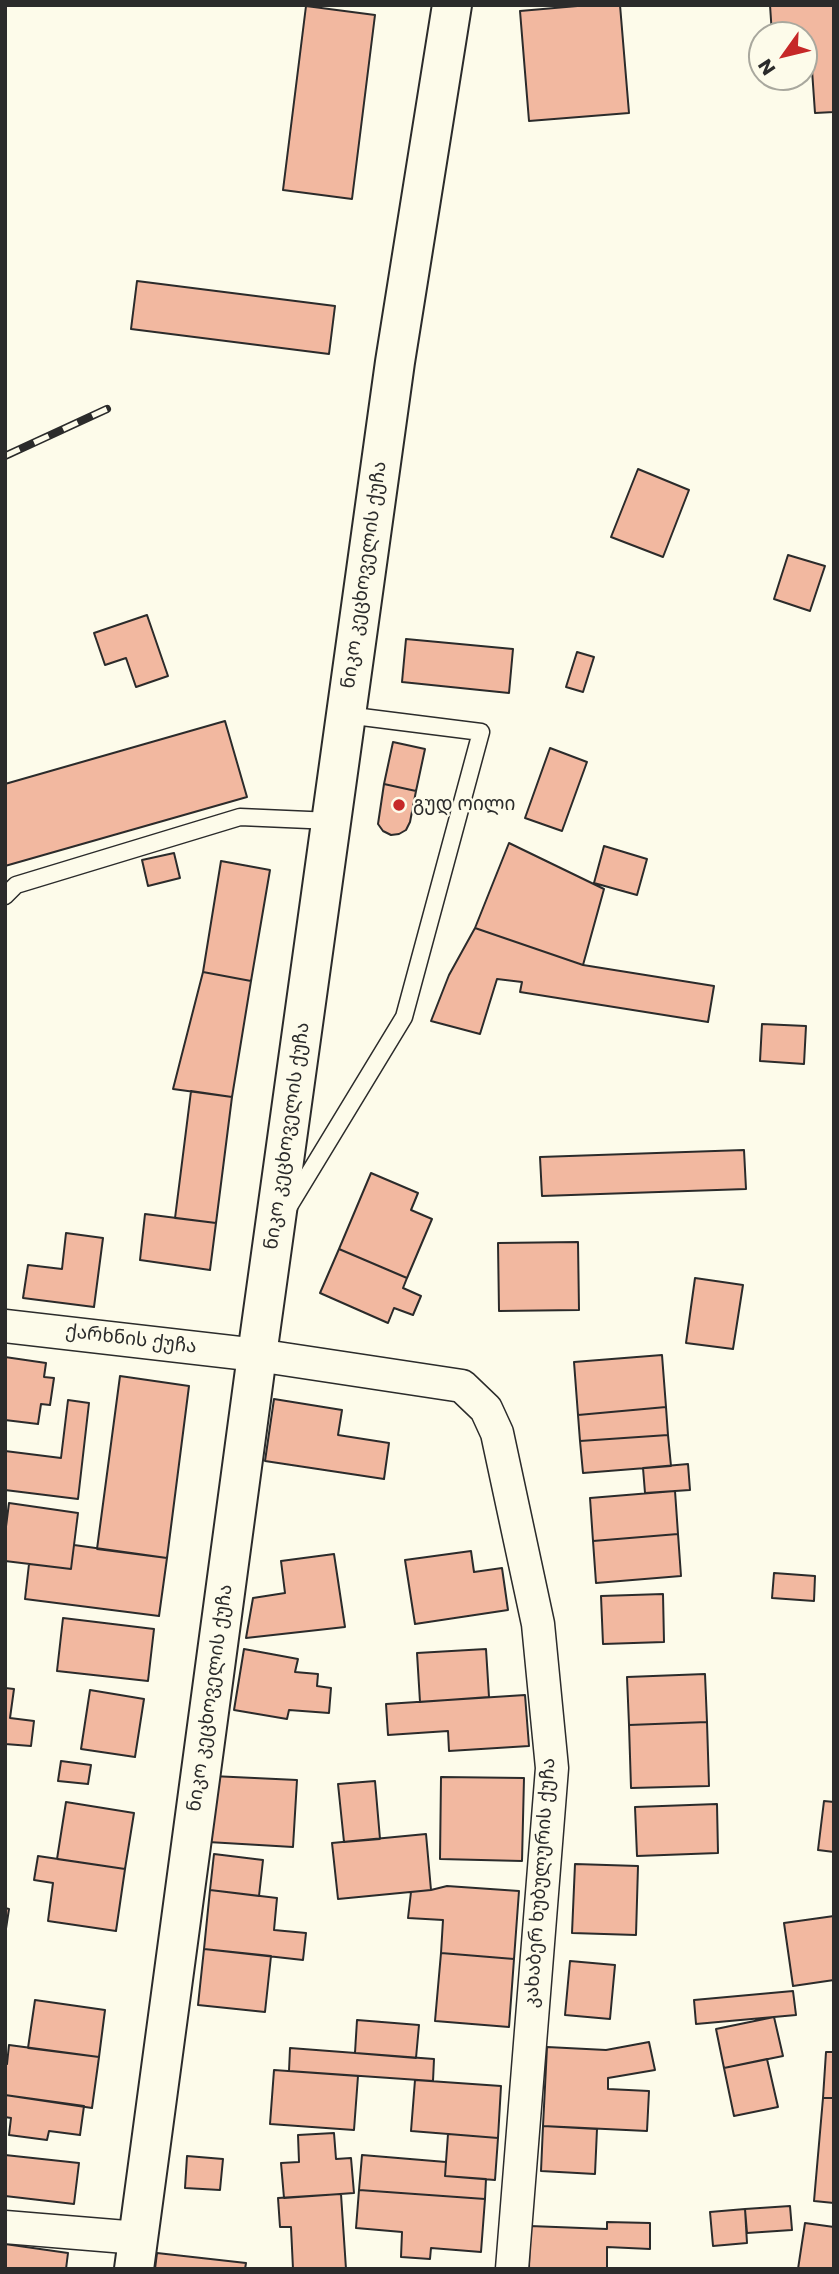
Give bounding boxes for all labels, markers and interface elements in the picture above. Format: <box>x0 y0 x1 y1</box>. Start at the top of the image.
north arrow <box>748 21 818 91</box>
text: N <box>752 53 782 80</box>
street label: ნიკო კეცხოველის ქუჩა <box>338 460 392 690</box>
place label: გუდ ოილი <box>413 794 515 816</box>
marker: გუდ ოილი <box>391 797 407 813</box>
street label: ნიკო კეცხოველის ქუჩა <box>261 1021 315 1251</box>
street label: ქარხნის ქუჩა <box>64 1321 198 1359</box>
street label: ნიკო კეცხოველის ქუჩა <box>184 1583 238 1813</box>
street label: კახაბერ ხუბულურის ქუჩა <box>521 1757 561 2009</box>

